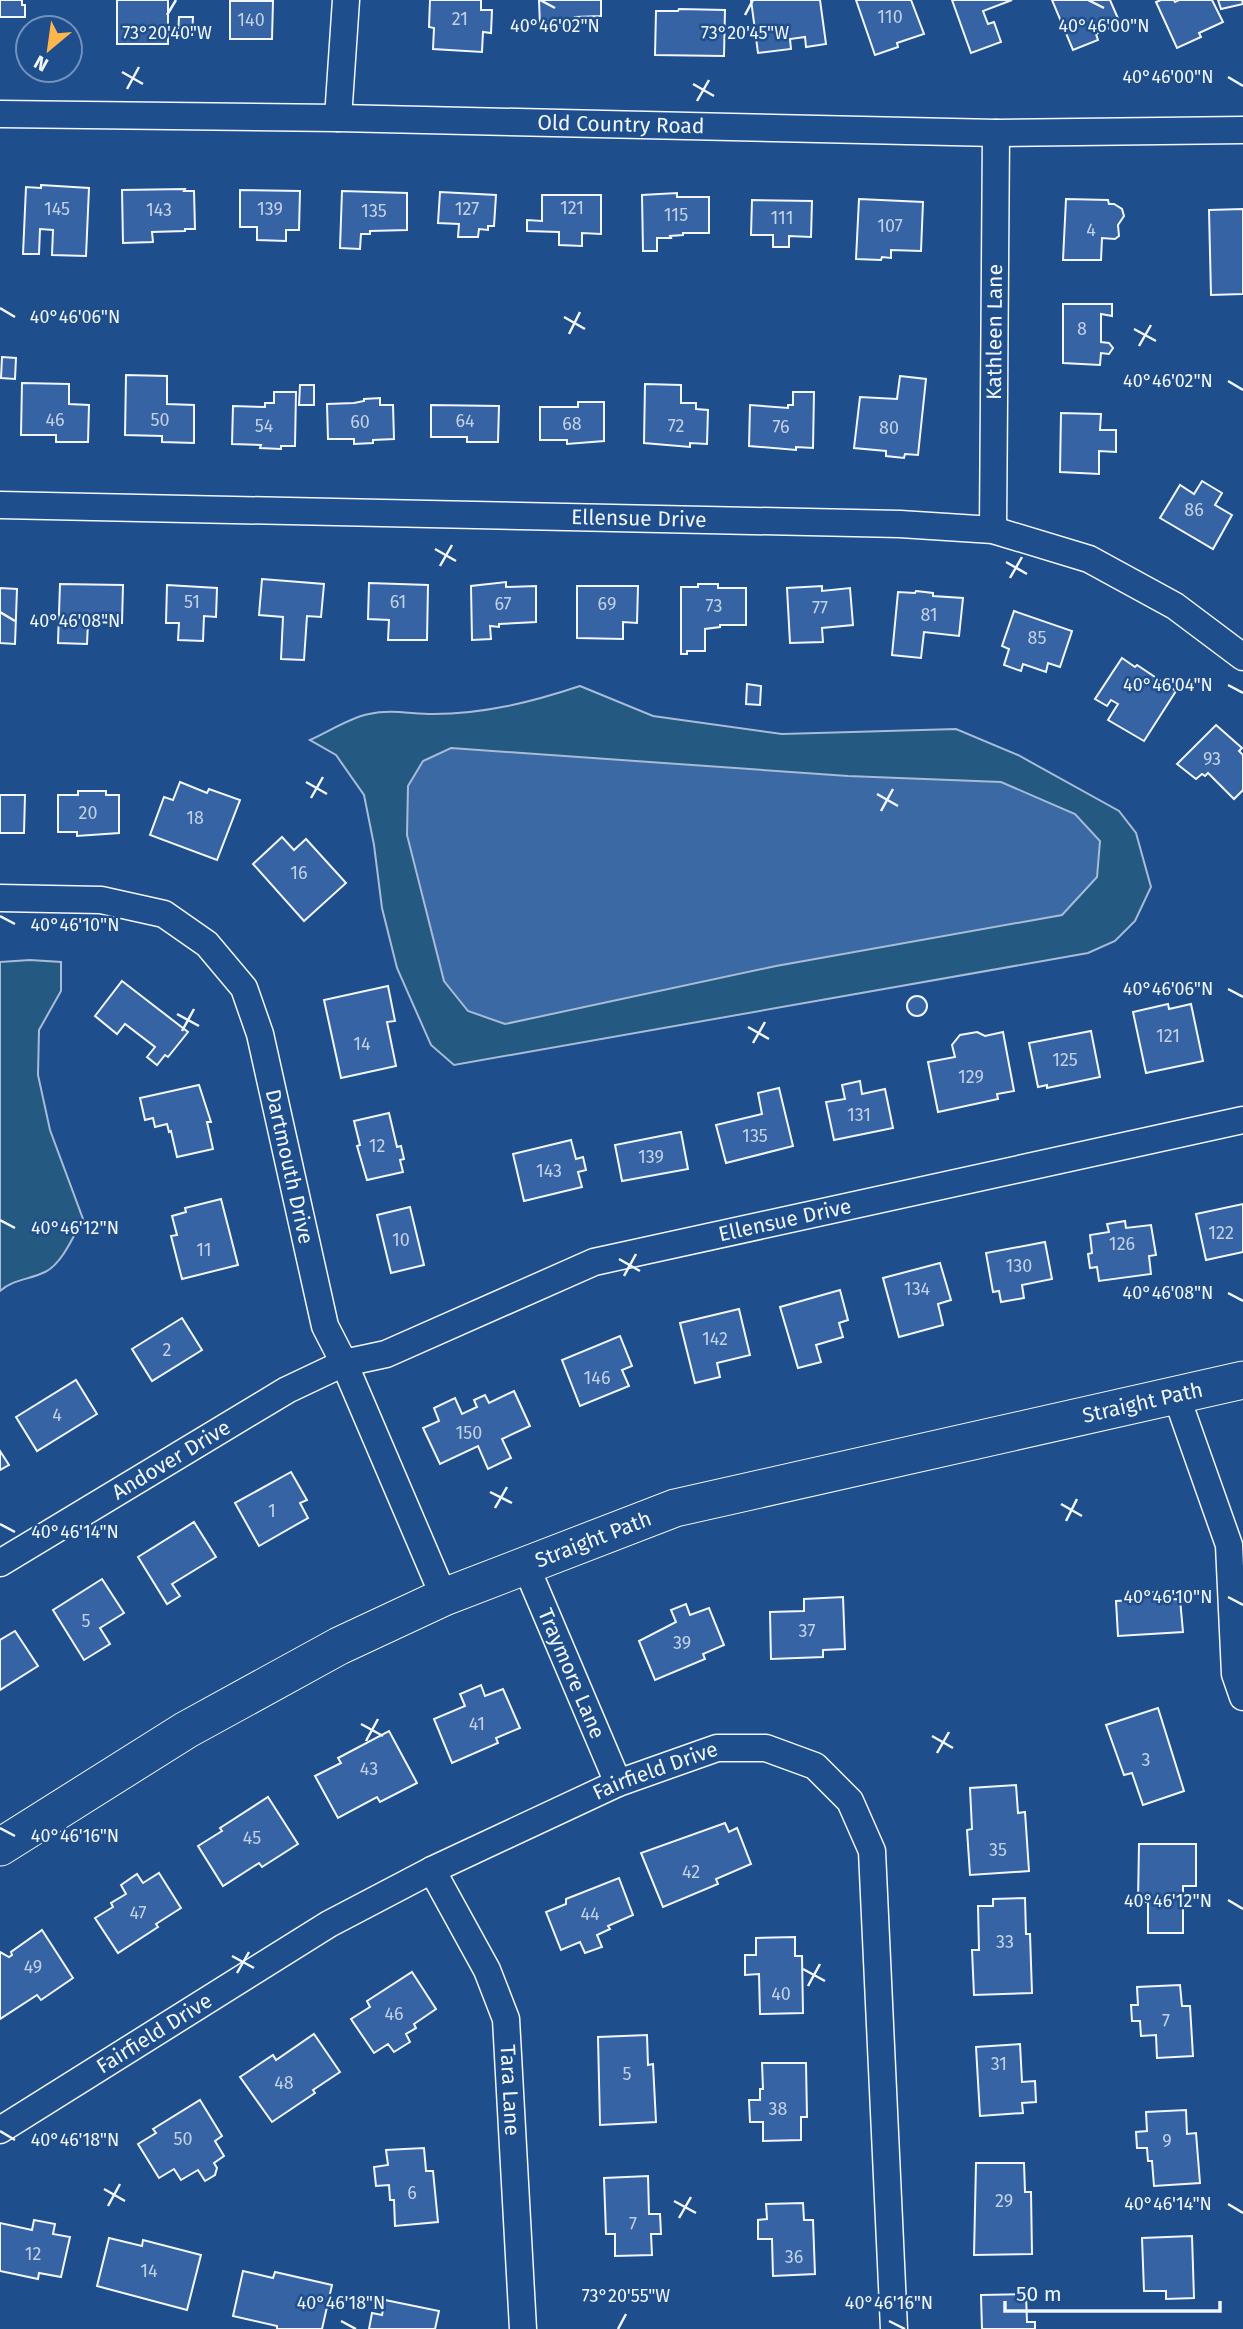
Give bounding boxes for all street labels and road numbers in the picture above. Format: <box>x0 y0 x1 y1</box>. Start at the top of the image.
street label: Old Country Road <box>537 110 705 139</box>
street label: Kathleen Lane <box>981 264 1008 400</box>
street label: Ellensue Drive <box>571 504 707 533</box>
street label: Dartmouth Drive <box>260 1087 319 1246</box>
street label: Ellensue Drive <box>716 1193 854 1247</box>
street label: Straight Path <box>1080 1376 1205 1429</box>
street label: Andover Drive <box>107 1414 235 1505</box>
street label: Straight Path <box>531 1505 655 1574</box>
street label: Traymore Lane <box>532 1604 611 1743</box>
street label: Fairfield Drive <box>588 1736 721 1806</box>
street label: Fairfield Drive <box>92 1987 217 2079</box>
street label: Tara Lane <box>494 2044 525 2136</box>

